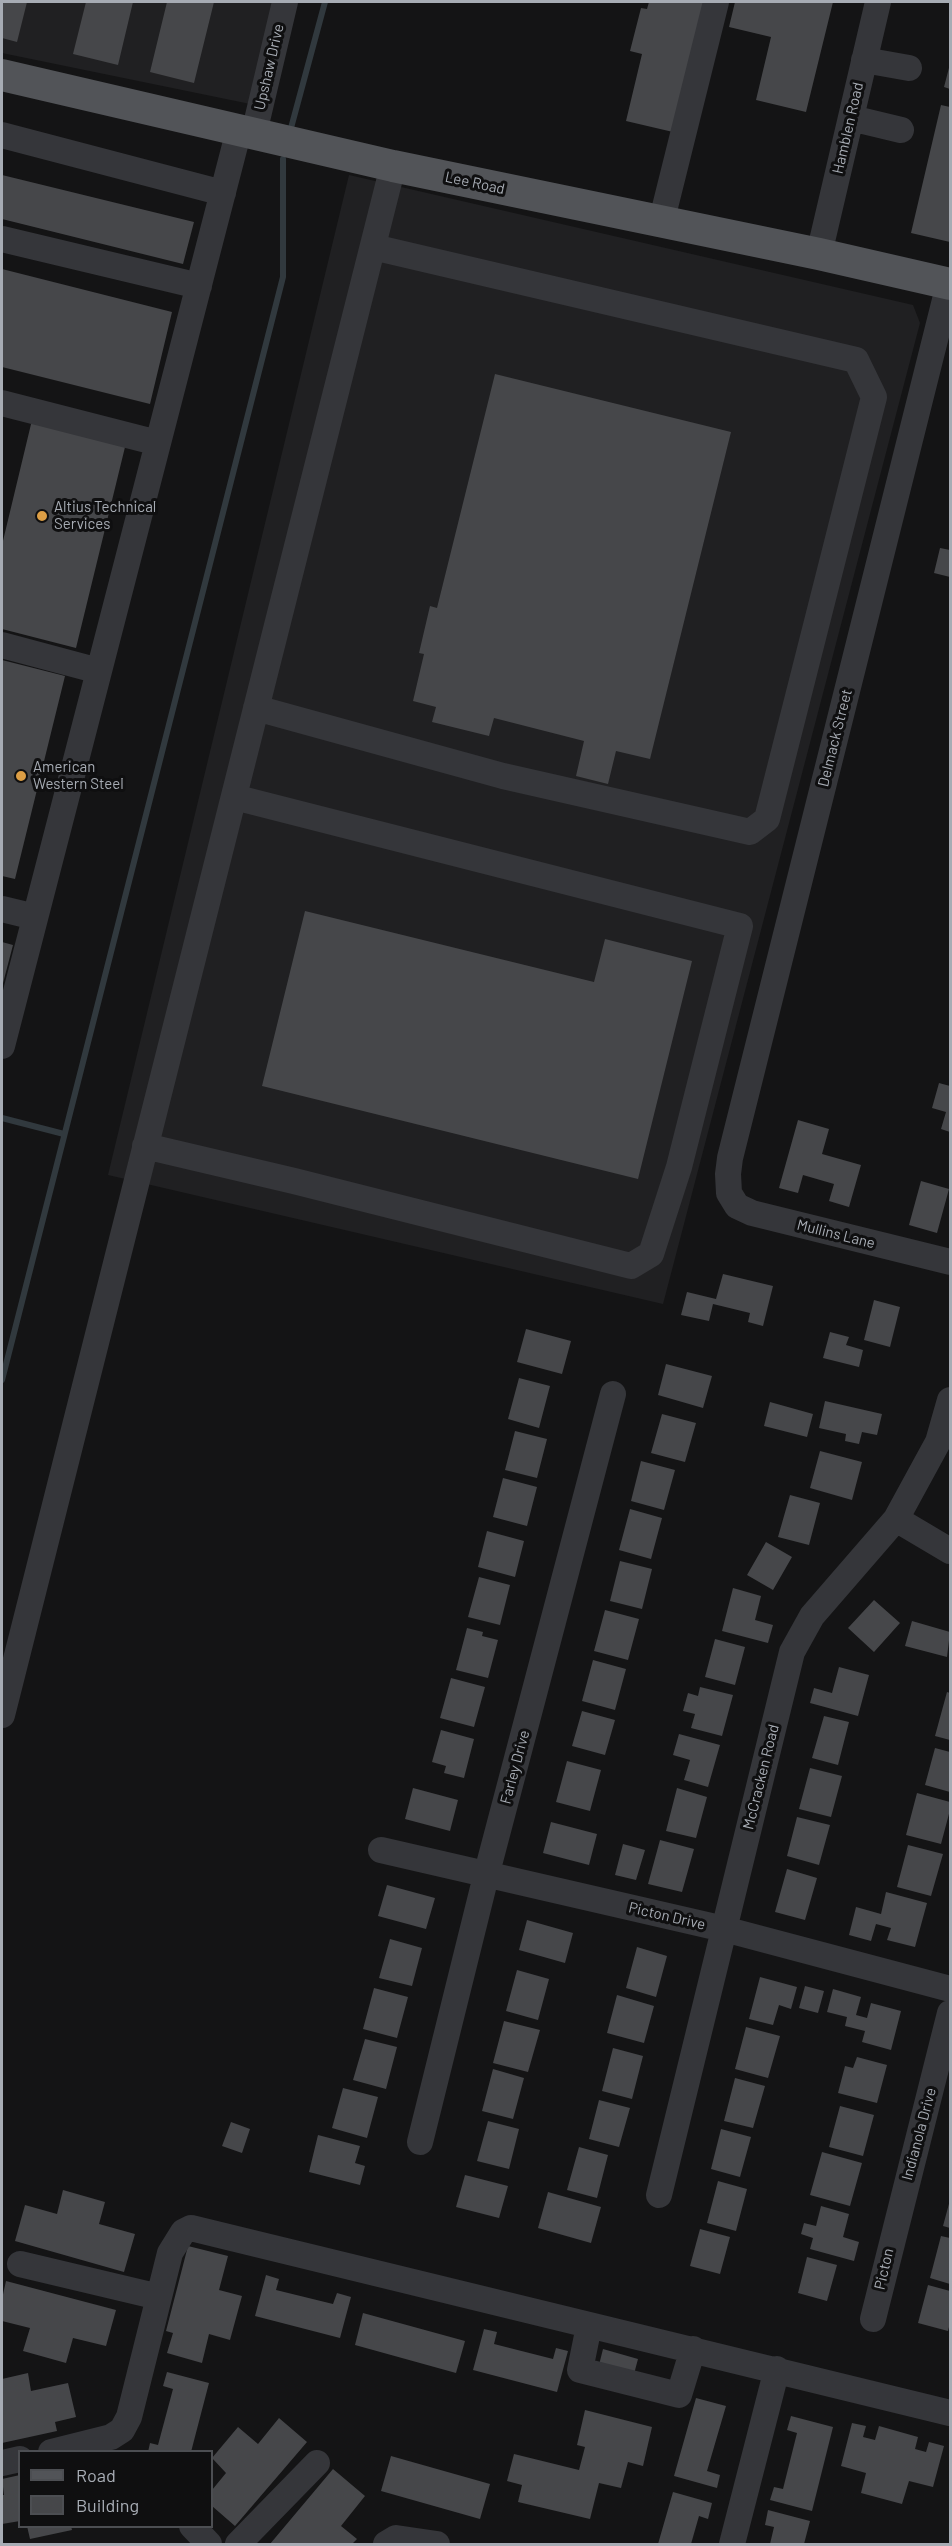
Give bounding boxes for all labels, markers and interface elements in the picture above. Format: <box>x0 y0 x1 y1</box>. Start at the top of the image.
street label: Upshaw Drive <box>250 22 288 112</box>
street label: Hamblen Road <box>829 80 867 176</box>
street label: Lee Road <box>443 168 507 198</box>
place label: Altius Technical Services <box>54 498 156 533</box>
marker: Altius Technical Services <box>35 509 49 523</box>
street label: Delmack Street <box>814 687 856 789</box>
place label: American Western Steel <box>33 758 124 793</box>
marker: American Western Steel <box>14 769 28 783</box>
street label: Mullins Lane <box>795 1216 877 1252</box>
street label: McCracken Road <box>739 1722 783 1832</box>
street label: Farley Drive <box>497 1728 533 1806</box>
street label: Picton Drive <box>627 1898 707 1934</box>
street label: Indianola Drive <box>898 2086 940 2182</box>
street label: Picton <box>871 2247 897 2291</box>
legend <box>18 2450 213 2528</box>
text: Road <box>76 2464 116 2486</box>
text: Building <box>76 2494 139 2516</box>

